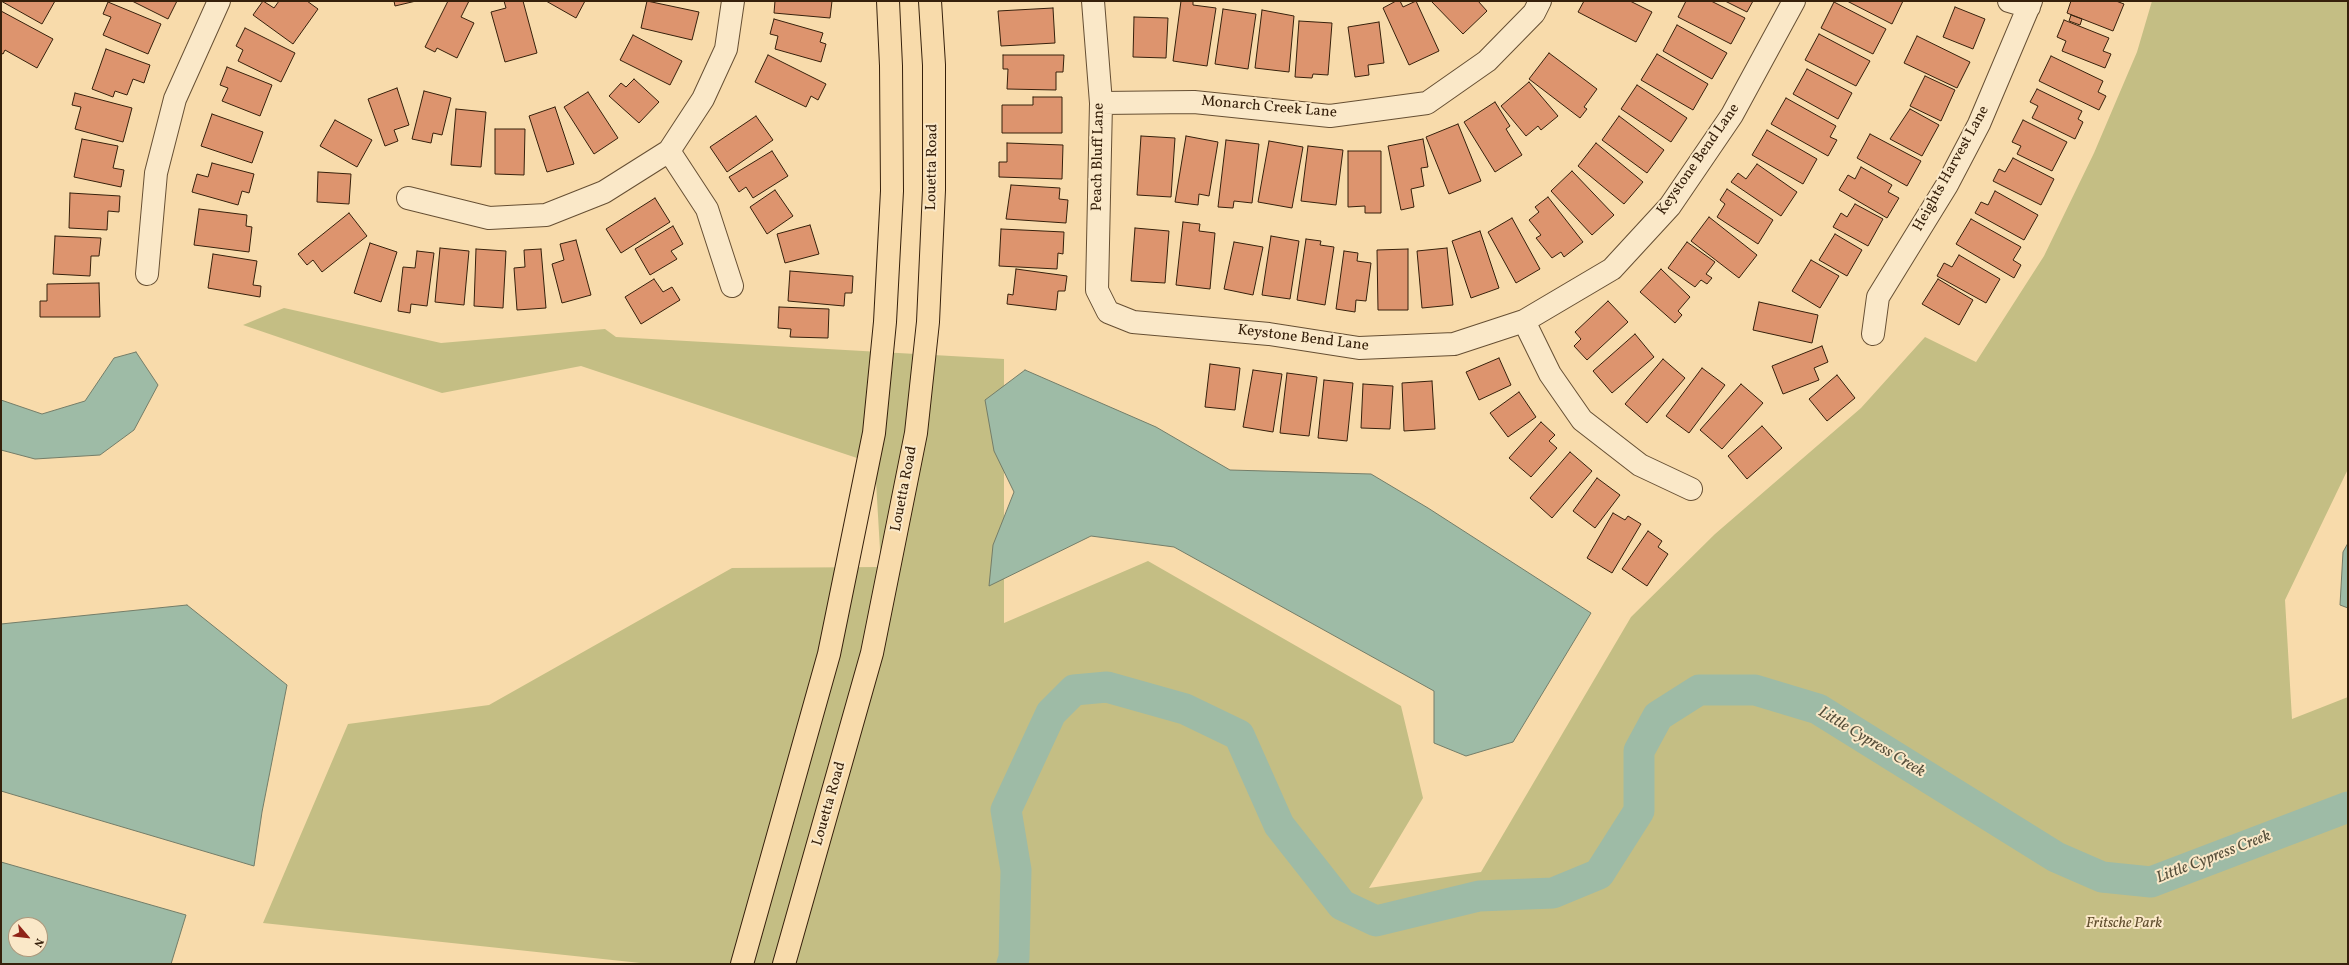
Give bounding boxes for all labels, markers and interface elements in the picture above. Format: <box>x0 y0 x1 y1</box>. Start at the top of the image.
street label: Monarch Creek Lane <box>1200 93 1338 123</box>
street label: Keystone Bend Lane <box>1654 101 1744 219</box>
street label: Peach Bluff Lane <box>1089 103 1109 211</box>
street label: Heights Harvest Lane <box>1910 103 1994 235</box>
street label: Louetta Road <box>923 124 943 210</box>
street label: Keystone Bend Lane <box>1236 322 1370 356</box>
street label: Louetta Road <box>888 445 922 533</box>
water label: Little Cypress Creek <box>1814 704 1928 782</box>
street label: Louetta Road <box>809 760 851 848</box>
water label: Little Cypress Creek <box>2154 827 2274 889</box>
park label: Fritsche Park <box>2086 915 2162 933</box>
north arrow <box>8 917 48 957</box>
text: N <box>30 935 47 949</box>

